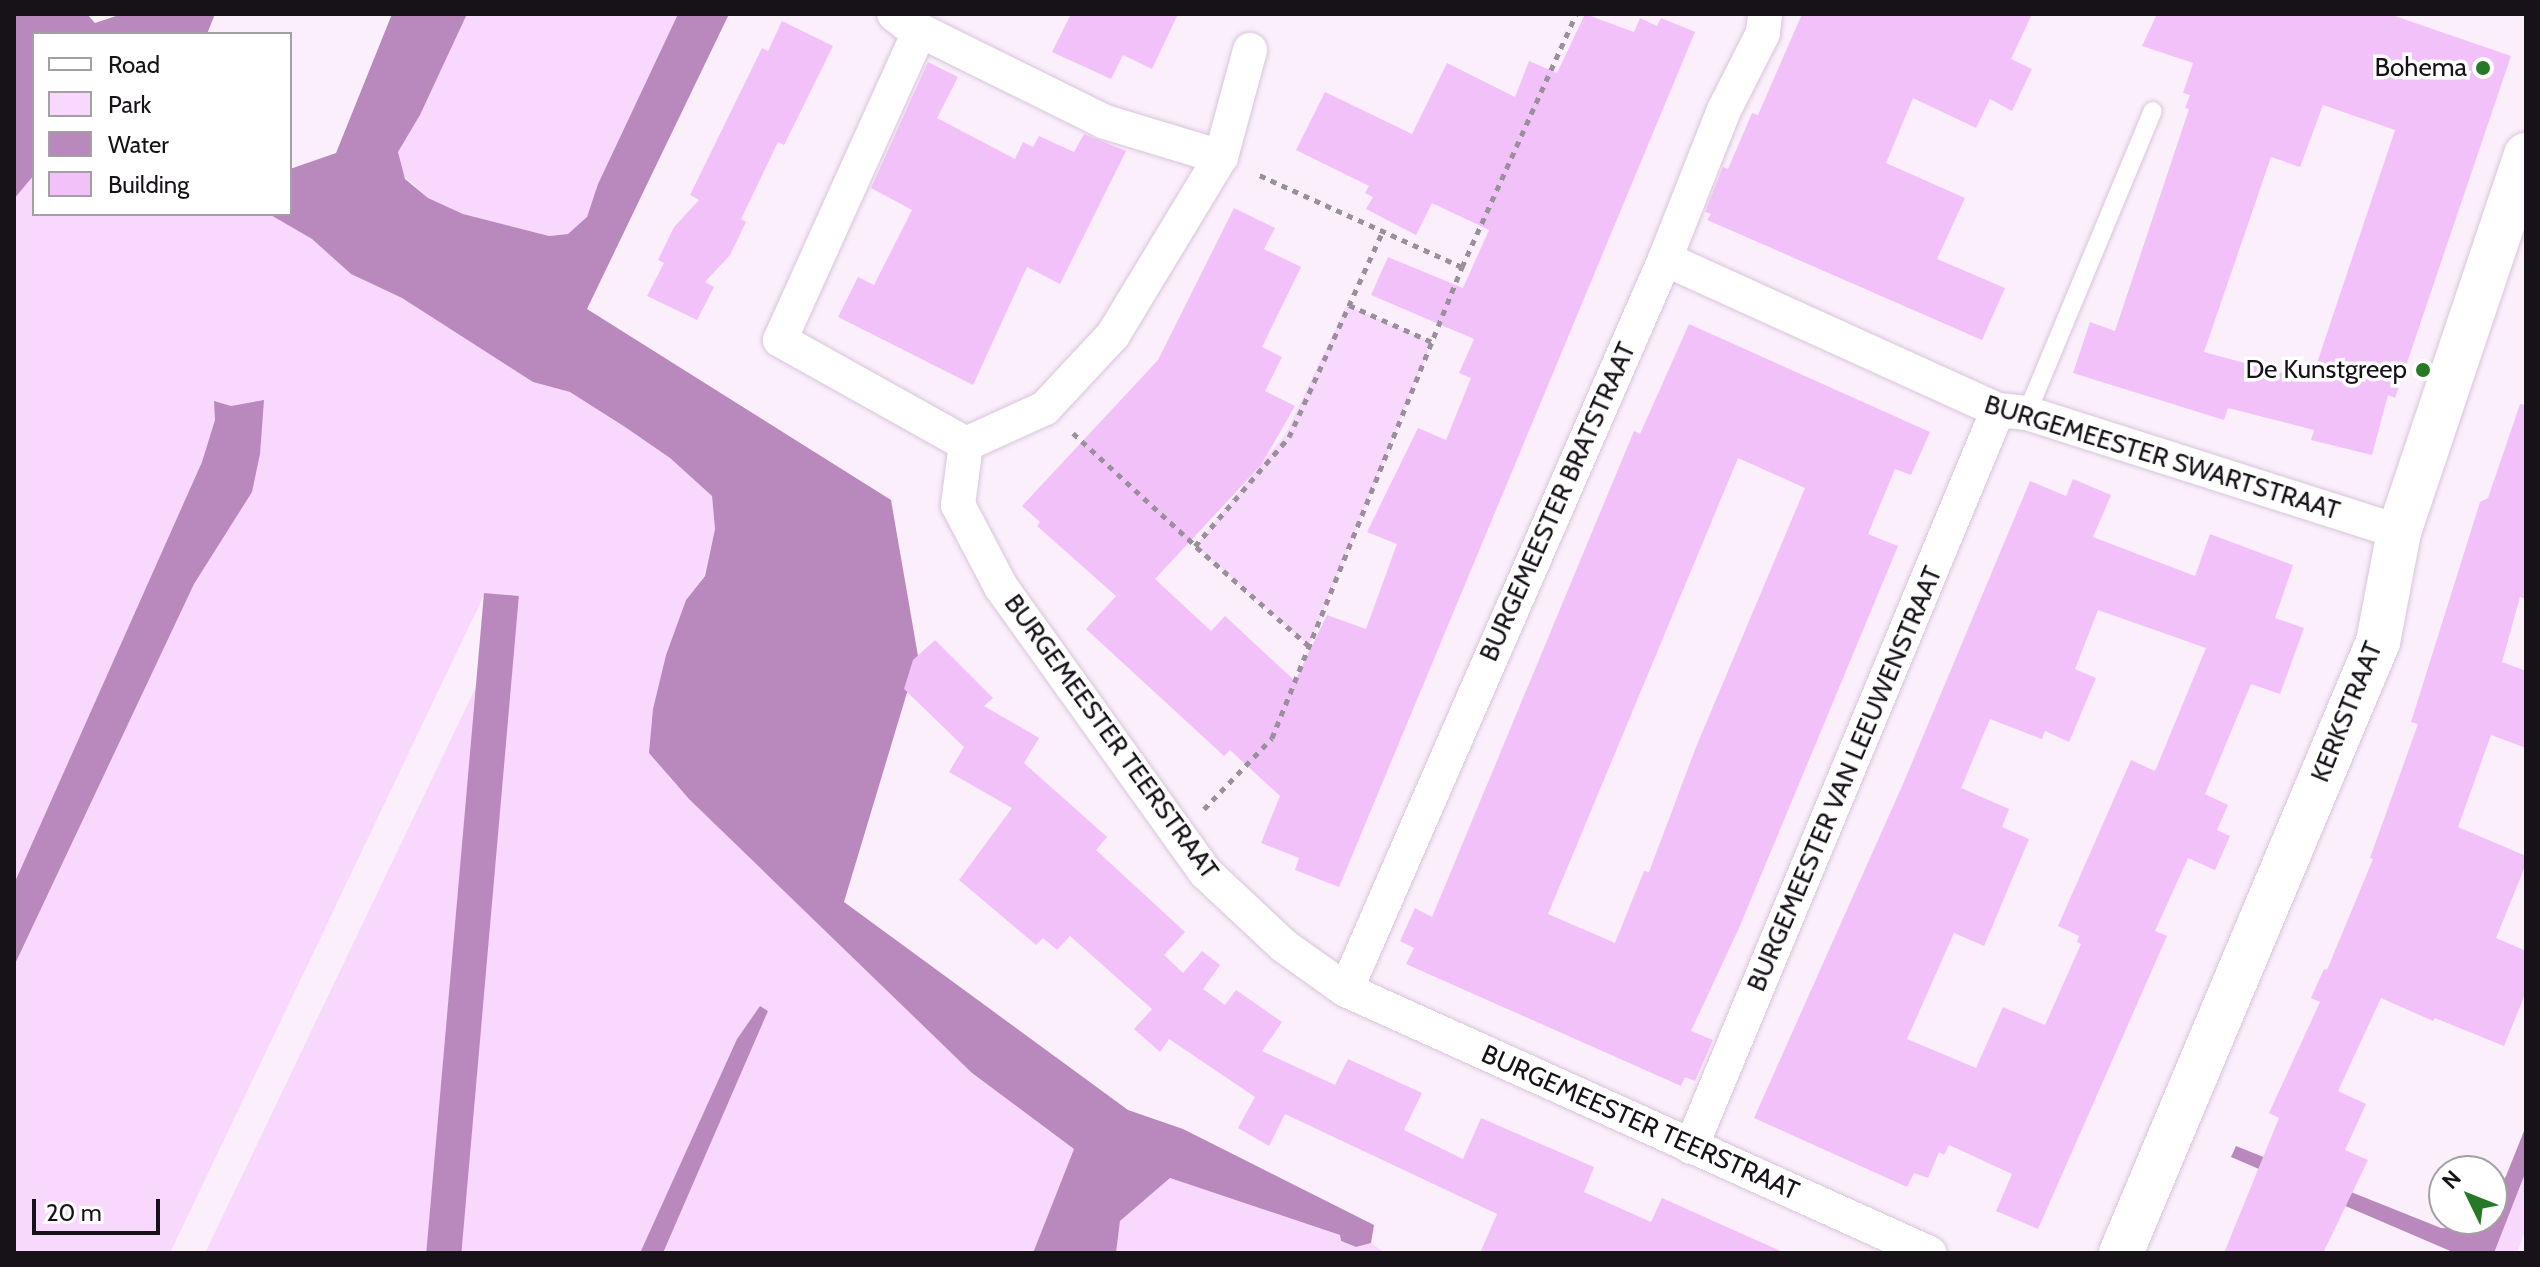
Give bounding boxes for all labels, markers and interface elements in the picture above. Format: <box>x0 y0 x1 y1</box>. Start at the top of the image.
legend <box>32 32 292 216</box>
text: Road <box>108 50 160 79</box>
place label: Bohema <box>2374 52 2467 84</box>
marker: Bohema <box>2474 59 2492 77</box>
text: Park <box>108 90 151 119</box>
text: Water <box>108 130 169 159</box>
text: Building <box>108 170 189 199</box>
street label: BURGEMEESTER BRATSTRAAT <box>1473 338 1643 666</box>
place label: De Kunstgreep <box>2245 354 2407 386</box>
marker: De Kunstgreep <box>2414 361 2432 379</box>
street label: BURGEMEESTER SWARTSTRAAT <box>1981 389 2343 527</box>
street label: BURGEMEESTER VAN LEEUWENSTRAAT <box>1741 562 1949 996</box>
street label: BURGEMEESTER TEERSTRAAT <box>997 589 1225 885</box>
street label: KERKSTRAAT <box>2305 637 2389 787</box>
street label: BURGEMEESTER TEERSTRAAT <box>1476 1039 1804 1207</box>
north arrow <box>2428 1155 2508 1235</box>
text: N <box>2436 1165 2467 1195</box>
scale bar <box>36 1183 164 1233</box>
text: 20 m <box>46 1198 102 1227</box>

